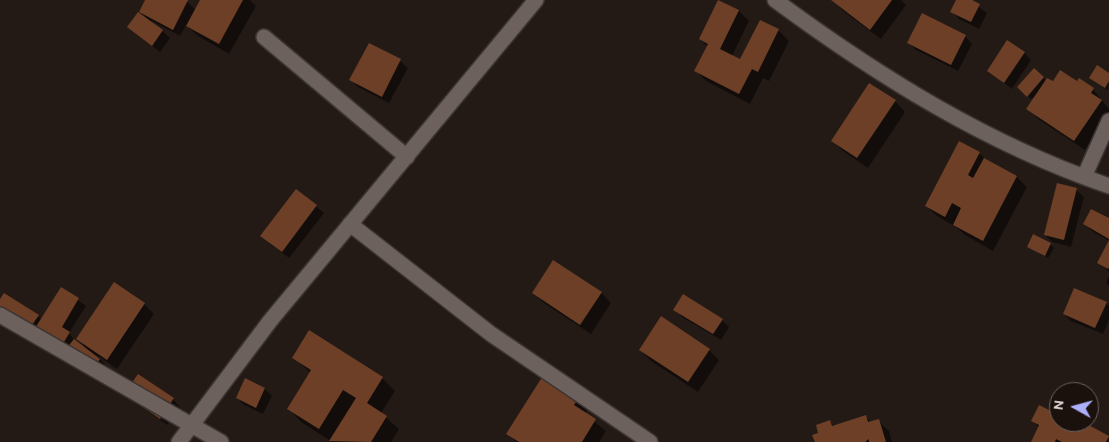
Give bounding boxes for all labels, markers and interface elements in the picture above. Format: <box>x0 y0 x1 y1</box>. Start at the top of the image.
north arrow <box>1049 382 1099 432</box>
text: N <box>1051 399 1069 411</box>

